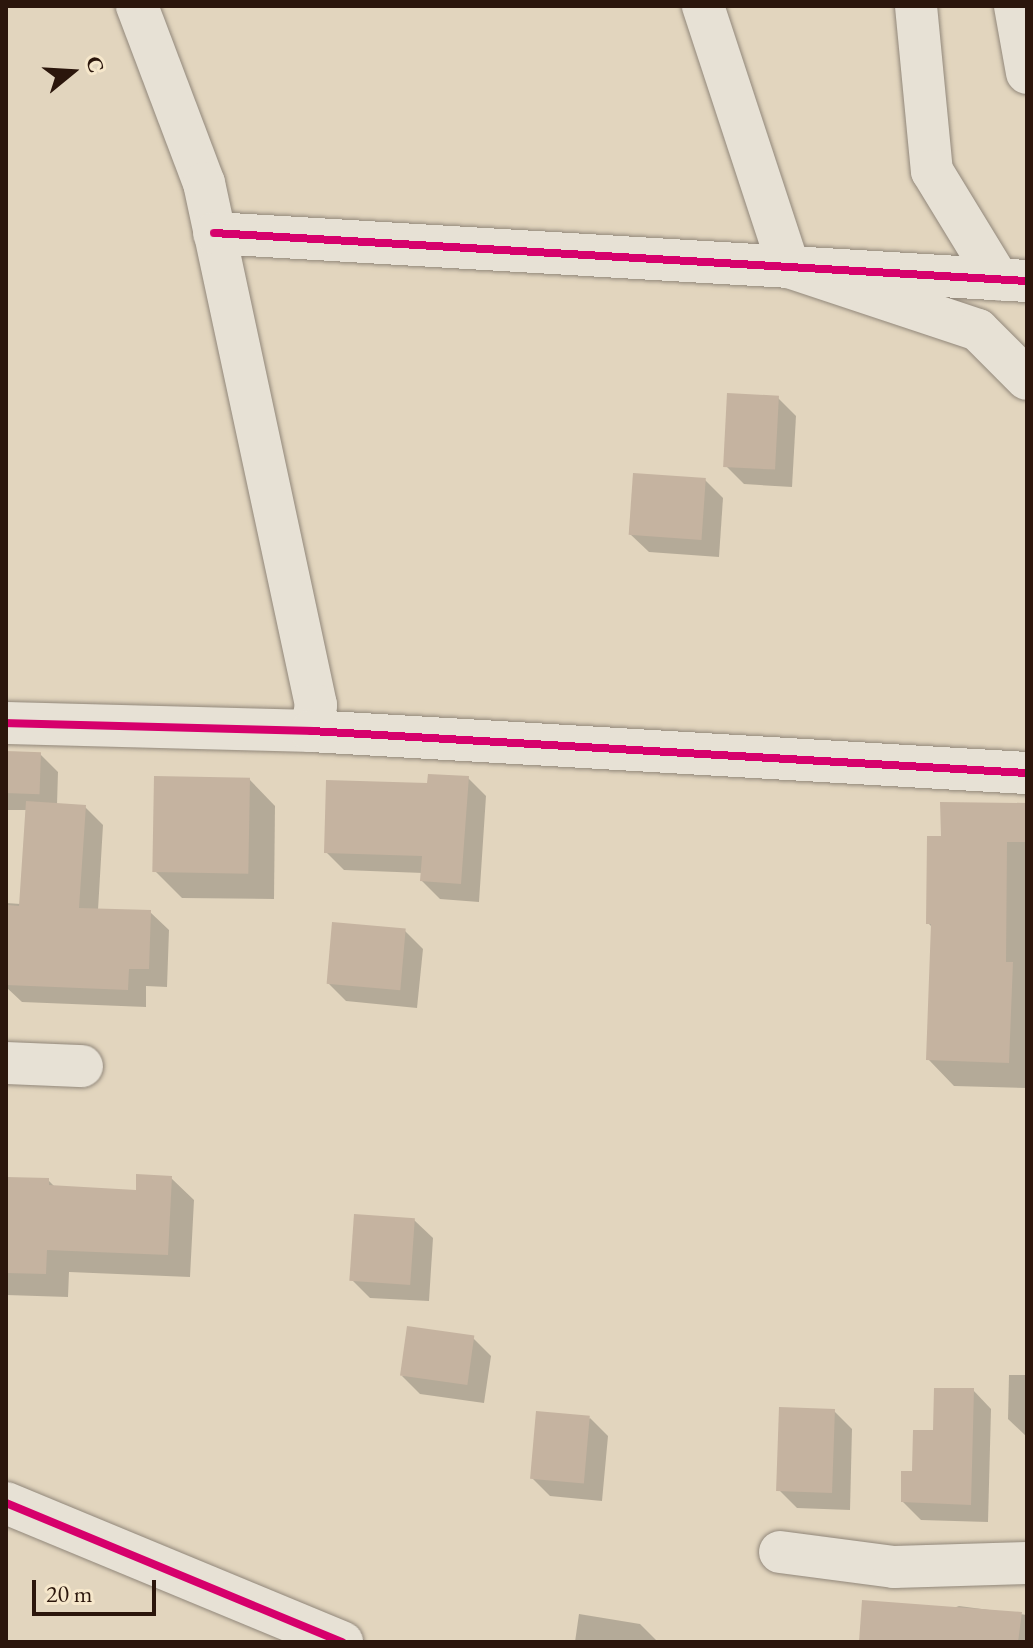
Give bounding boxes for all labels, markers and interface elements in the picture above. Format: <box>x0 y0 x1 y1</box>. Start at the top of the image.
north arrow <box>32 32 112 112</box>
text: С <box>79 53 112 76</box>
scale bar <box>36 1564 160 1614</box>
text: 20 m <box>46 1578 93 1609</box>

